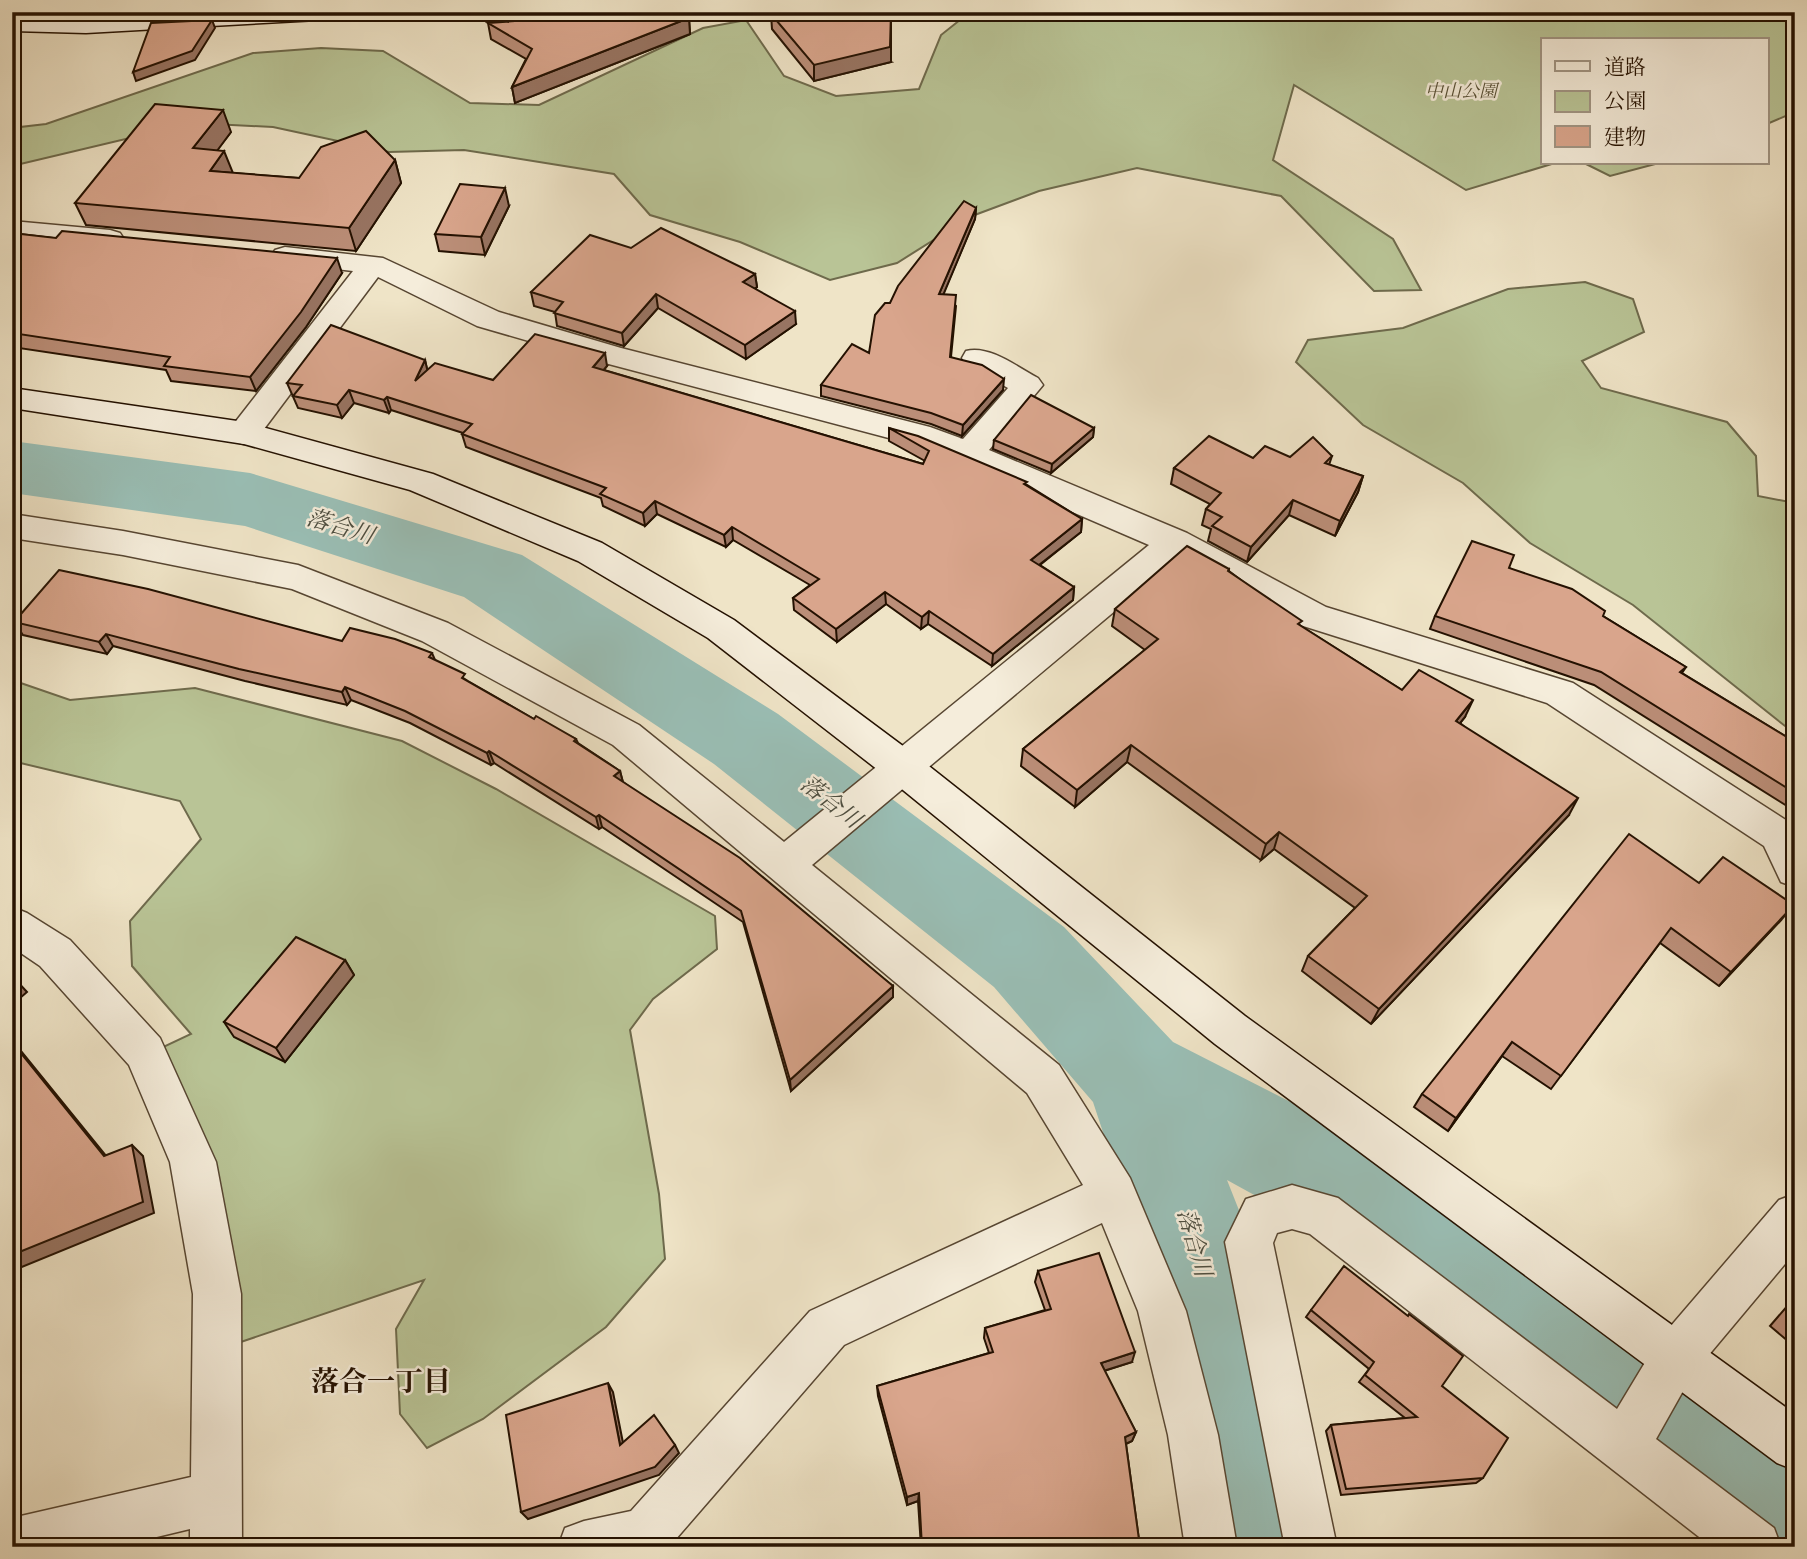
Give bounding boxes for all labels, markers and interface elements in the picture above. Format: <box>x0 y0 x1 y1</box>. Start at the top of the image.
legend <box>1541 38 1769 164</box>
text: 道路 <box>1604 54 1646 83</box>
park label: 中山公園 <box>1425 80 1500 105</box>
text: 公園 <box>1604 88 1646 117</box>
text: 建物 <box>1604 124 1646 153</box>
water label: 落合川 <box>302 503 381 554</box>
water label: 落合川 <box>793 769 869 839</box>
water label: 落合川 <box>1168 1205 1219 1283</box>
district label: 落合一丁目 <box>311 1364 451 1403</box>

